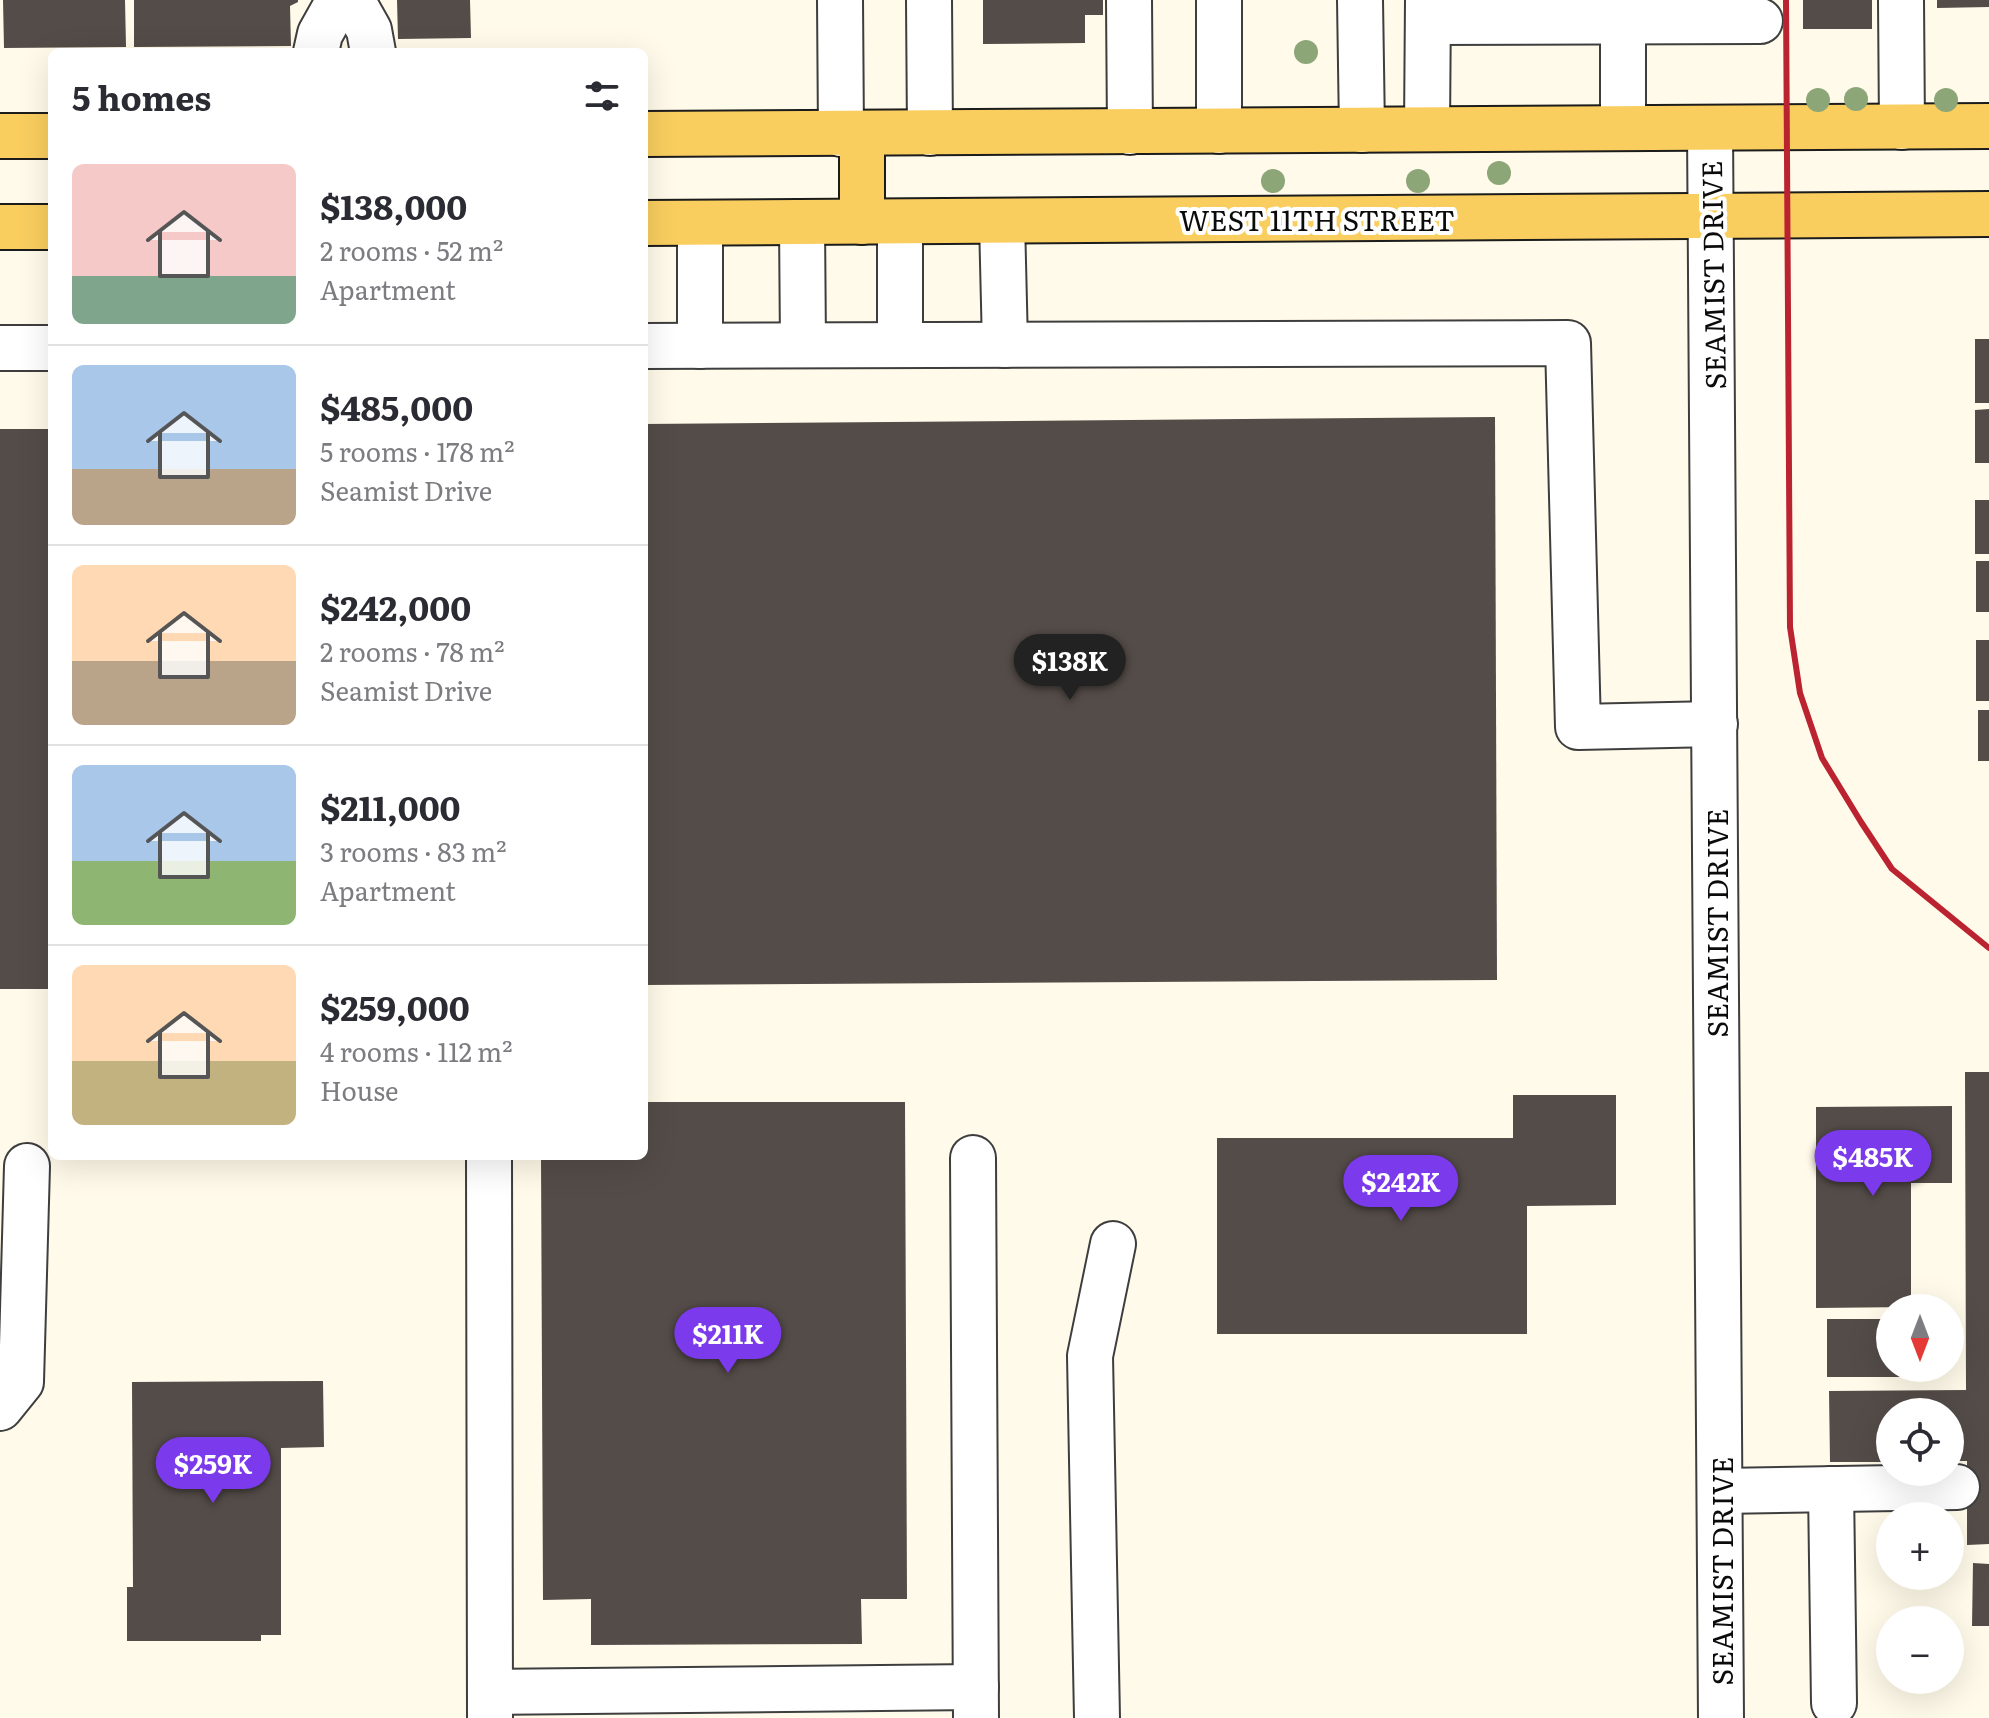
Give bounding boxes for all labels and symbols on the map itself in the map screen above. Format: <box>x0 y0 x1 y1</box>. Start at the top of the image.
street label: SEAMIST DRIVE <box>1689 160 1735 390</box>
street label: WEST 11TH STREET <box>1179 198 1455 240</box>
pin: $138K <box>1014 634 1126 702</box>
street label: SEAMIST DRIVE <box>1695 809 1737 1037</box>
pin: $485K <box>1817 1130 1929 1198</box>
pin: $242K <box>1345 1155 1457 1223</box>
north arrow <box>1876 1294 1964 1382</box>
pin: $211K <box>672 1307 784 1375</box>
pin: $259K <box>157 1437 269 1505</box>
street label: SEAMIST DRIVE <box>1700 1457 1742 1685</box>

